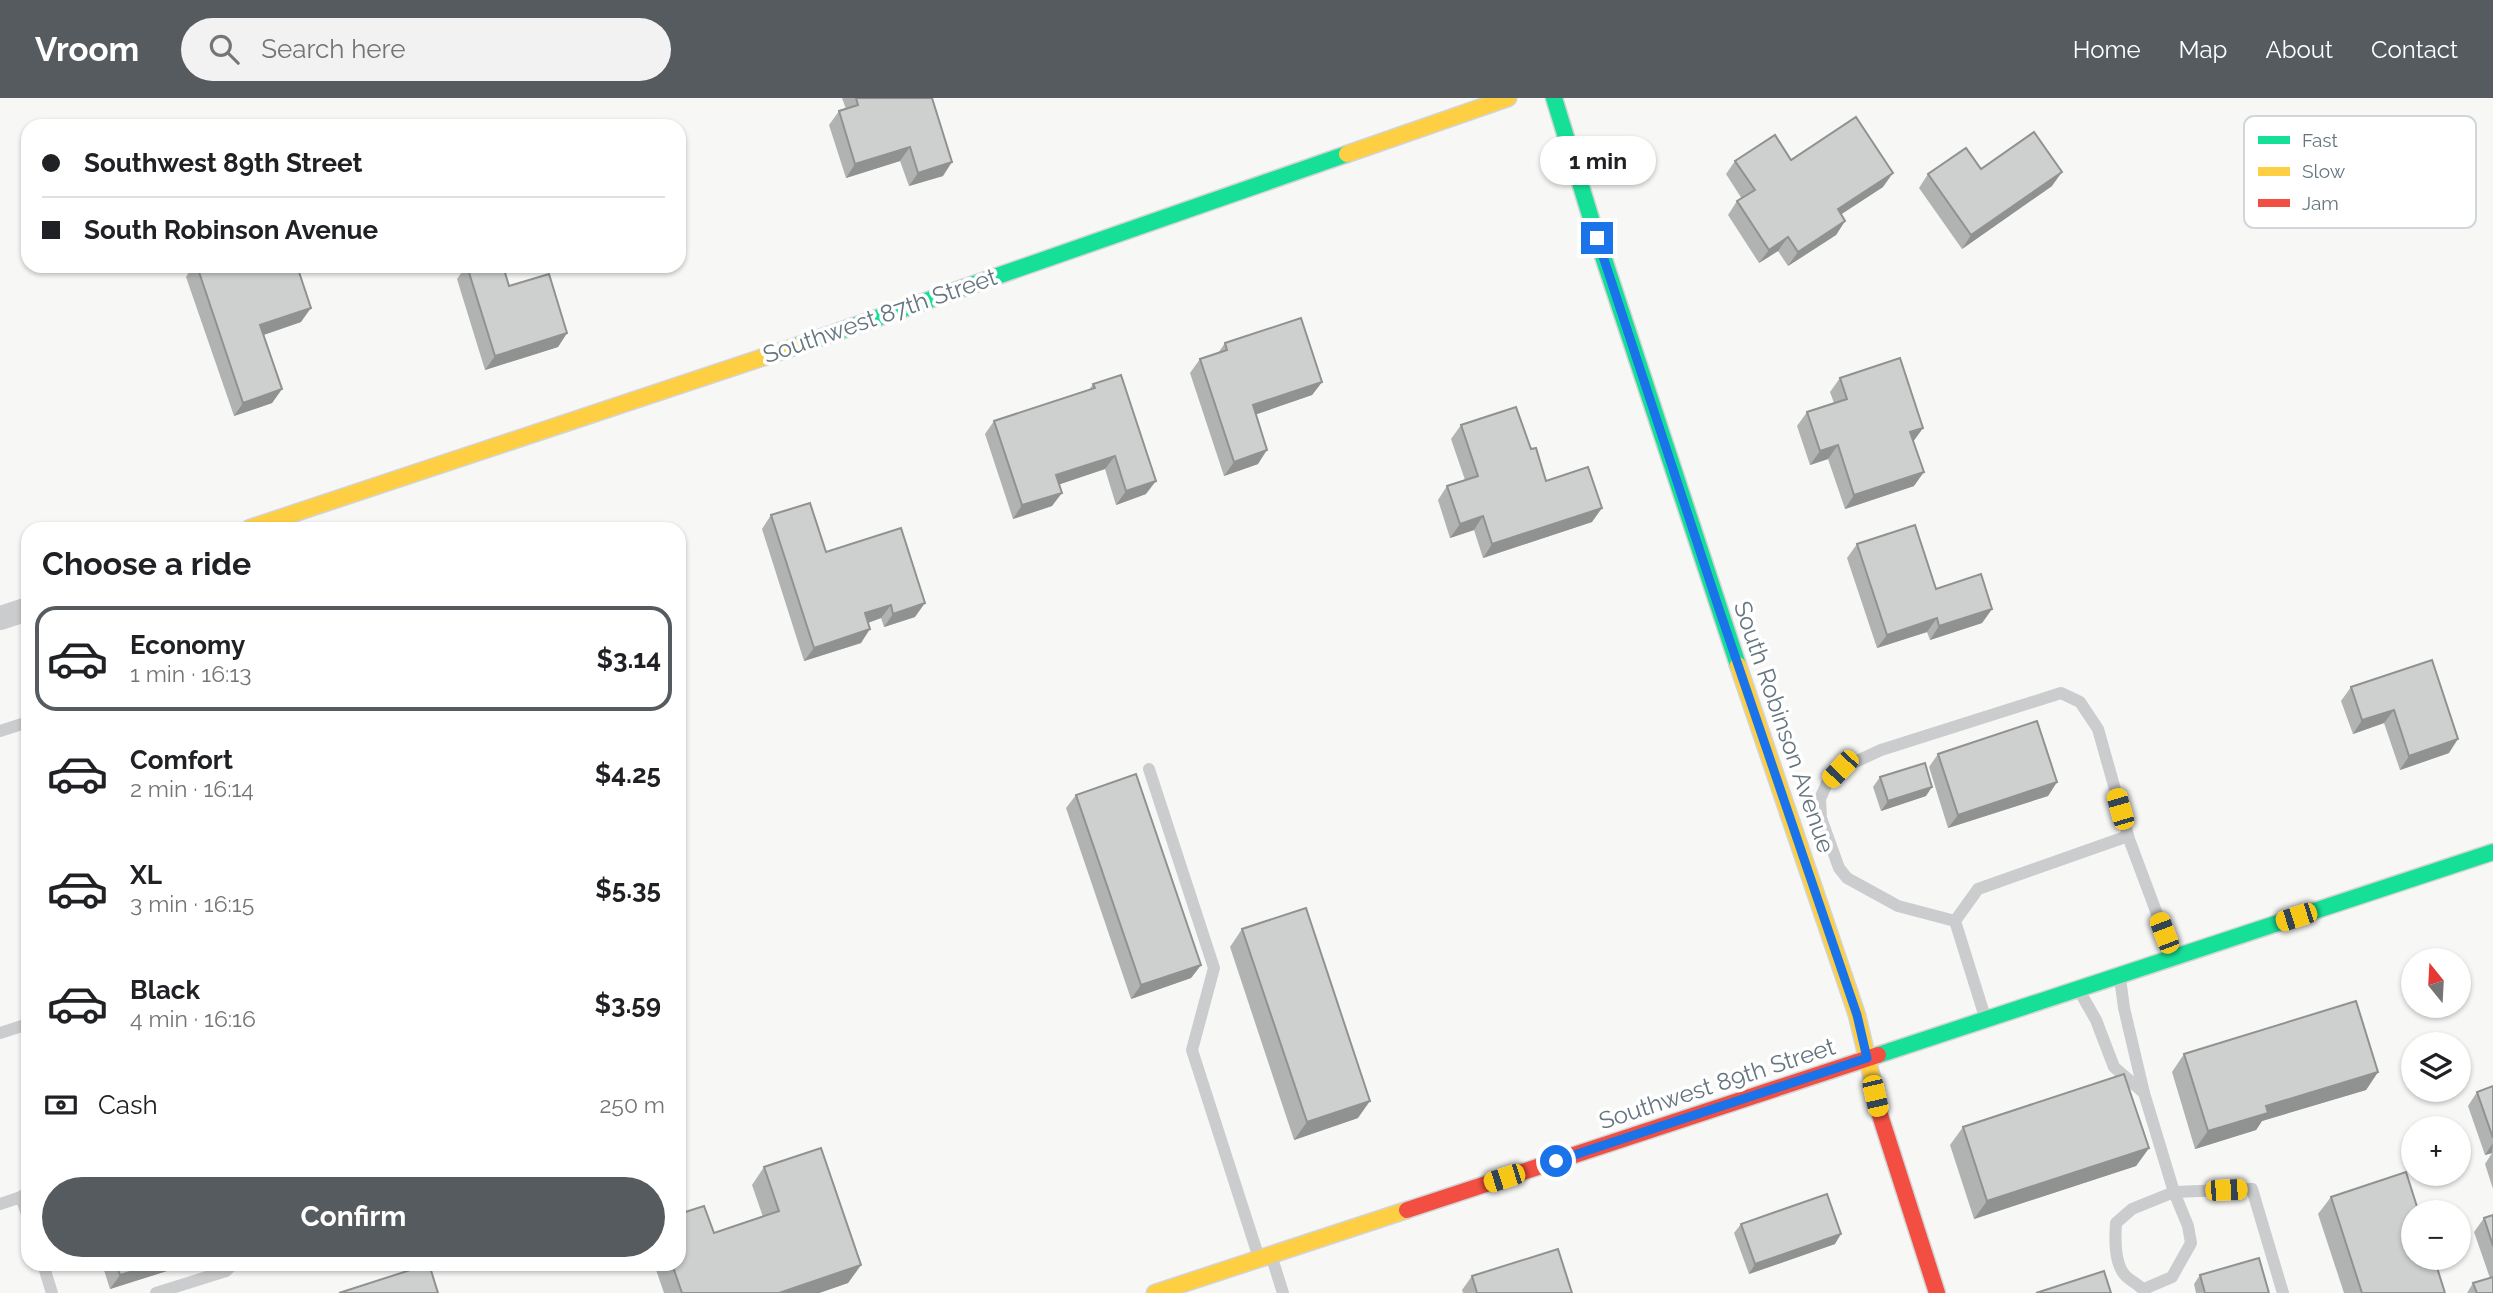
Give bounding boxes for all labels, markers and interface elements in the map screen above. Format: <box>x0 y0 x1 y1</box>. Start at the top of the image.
search box <box>181 18 671 81</box>
text: Vroom <box>35 30 139 69</box>
icon: search <box>205 30 243 68</box>
text: Search here <box>261 34 406 64</box>
text: Home <box>2073 35 2141 64</box>
text: Map <box>2179 35 2227 64</box>
text: About <box>2265 35 2333 64</box>
text: Contact <box>2371 35 2458 64</box>
legend <box>2244 116 2476 228</box>
text: Fast <box>2302 129 2338 151</box>
callout: 1 min <box>1539 136 1655 186</box>
text: 1 min <box>1569 147 1627 174</box>
text: Southwest 89th Street <box>84 148 363 178</box>
text: Slow <box>2302 160 2346 182</box>
text: Jam <box>2302 192 2339 214</box>
text: South Robinson Avenue <box>84 215 378 245</box>
route end <box>1581 222 1613 254</box>
street label: Southwest 87th Street <box>759 262 1001 369</box>
text: Choose a ride <box>42 545 251 582</box>
street label: South Robinson Avenue <box>1728 597 1841 857</box>
icon: car <box>46 627 109 690</box>
text: Economy <box>130 630 245 660</box>
text: $3.14 <box>597 644 661 674</box>
text: 1 min · 16:13 <box>130 660 252 687</box>
icon: car <box>46 742 109 805</box>
text: Comfort <box>130 745 233 775</box>
car <box>1818 746 1863 792</box>
text: $4.25 <box>595 759 661 789</box>
text: 2 min · 16:14 <box>130 775 254 802</box>
car <box>2105 786 2136 832</box>
icon: car <box>46 857 109 920</box>
text: XL <box>130 860 162 890</box>
text: $5.35 <box>595 874 661 904</box>
text: 3 min · 16:15 <box>130 890 254 917</box>
car <box>2273 901 2320 933</box>
car <box>2147 910 2182 956</box>
north arrow <box>2401 948 2471 1018</box>
map controls <box>2401 948 2471 1270</box>
icon: car <box>46 972 109 1035</box>
text: Black <box>130 975 200 1005</box>
text: $3.59 <box>595 989 661 1019</box>
text: 4 min · 16:16 <box>130 1005 256 1032</box>
street label: Southwest 89th Street <box>1595 1032 1839 1135</box>
button: layers <box>2401 1032 2471 1102</box>
car <box>1861 1073 1890 1119</box>
icon: cash <box>42 1086 80 1124</box>
text: Cash <box>98 1090 158 1120</box>
text: 250 m <box>599 1091 665 1118</box>
button: + <box>2401 1116 2471 1186</box>
route start <box>1540 1145 1572 1177</box>
car <box>1481 1162 1528 1194</box>
button: Confirm <box>42 1177 665 1257</box>
car <box>2205 1179 2248 1201</box>
button: − <box>2401 1200 2471 1270</box>

